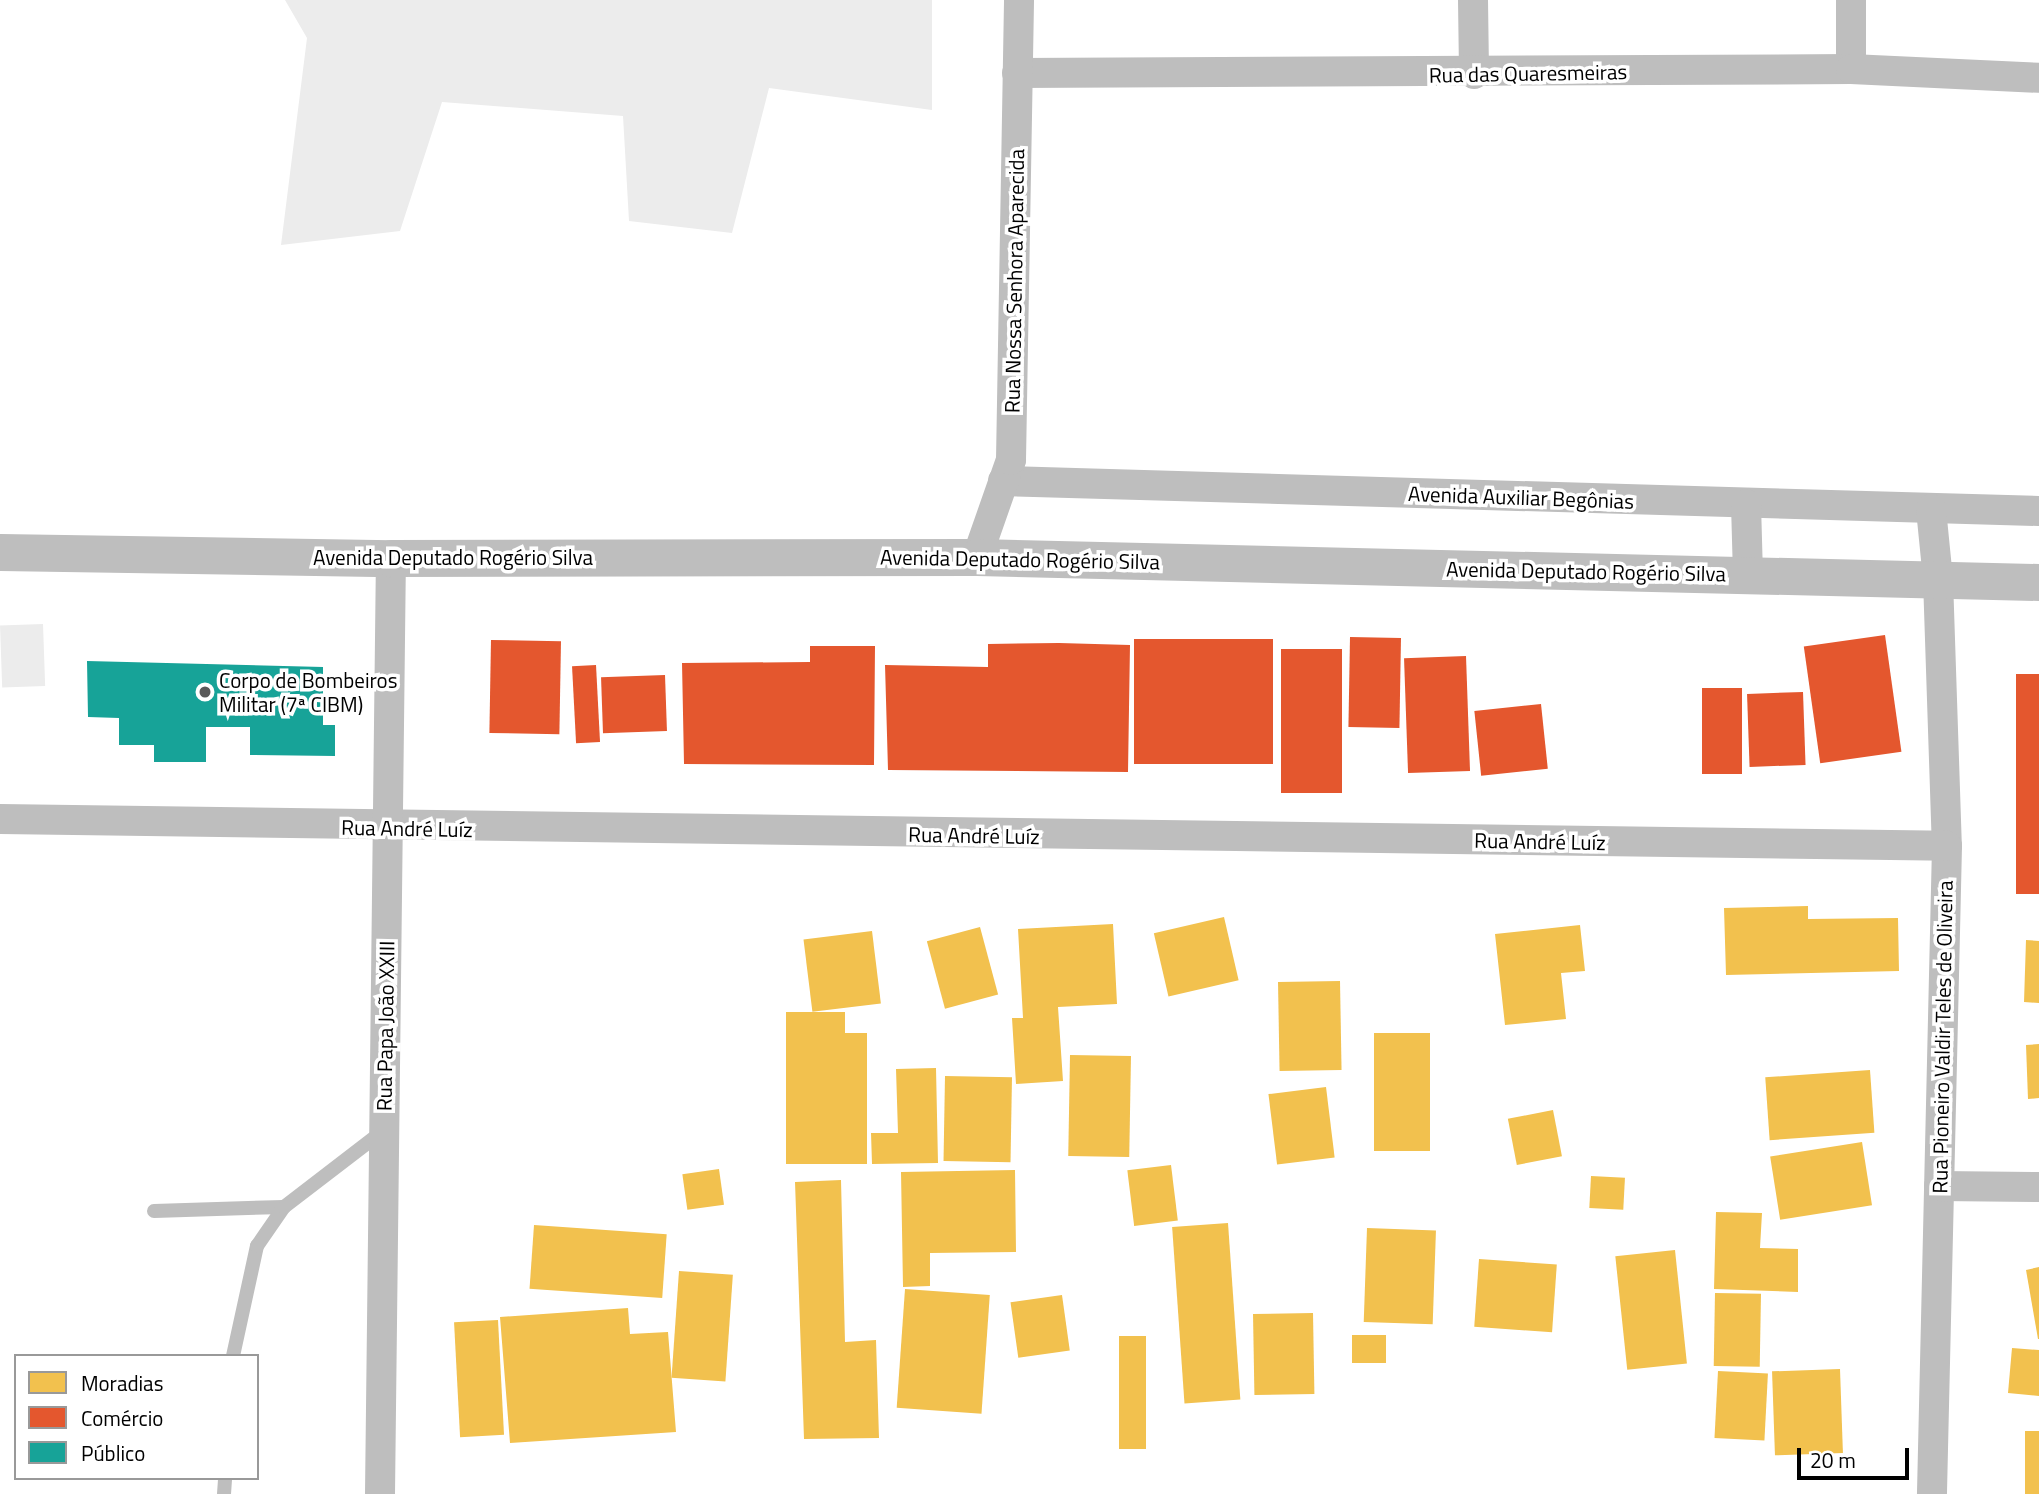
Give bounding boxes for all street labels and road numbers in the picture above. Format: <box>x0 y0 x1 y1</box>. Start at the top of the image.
street label: Rua das Quaresmeiras <box>1429 59 1627 87</box>
street label: Rua Nossa Senhora Aparecida <box>999 149 1029 413</box>
street label: Avenida Auxiliar Begônias <box>1408 480 1634 514</box>
street label: Avenida Deputado Rogério Silva <box>313 544 593 570</box>
street label: Avenida Deputado Rogério Silva <box>880 544 1160 574</box>
street label: Avenida Deputado Rogério Silva <box>1446 556 1726 586</box>
street label: Rua André Luíz <box>341 814 473 842</box>
street label: Rua André Luíz <box>908 821 1040 849</box>
street label: Rua André Luíz <box>1474 827 1606 855</box>
street label: Rua Pioneiro Valdir Teles de Oliveira <box>1927 880 1957 1194</box>
street label: Rua Papa João XXIII <box>371 941 399 1111</box>

